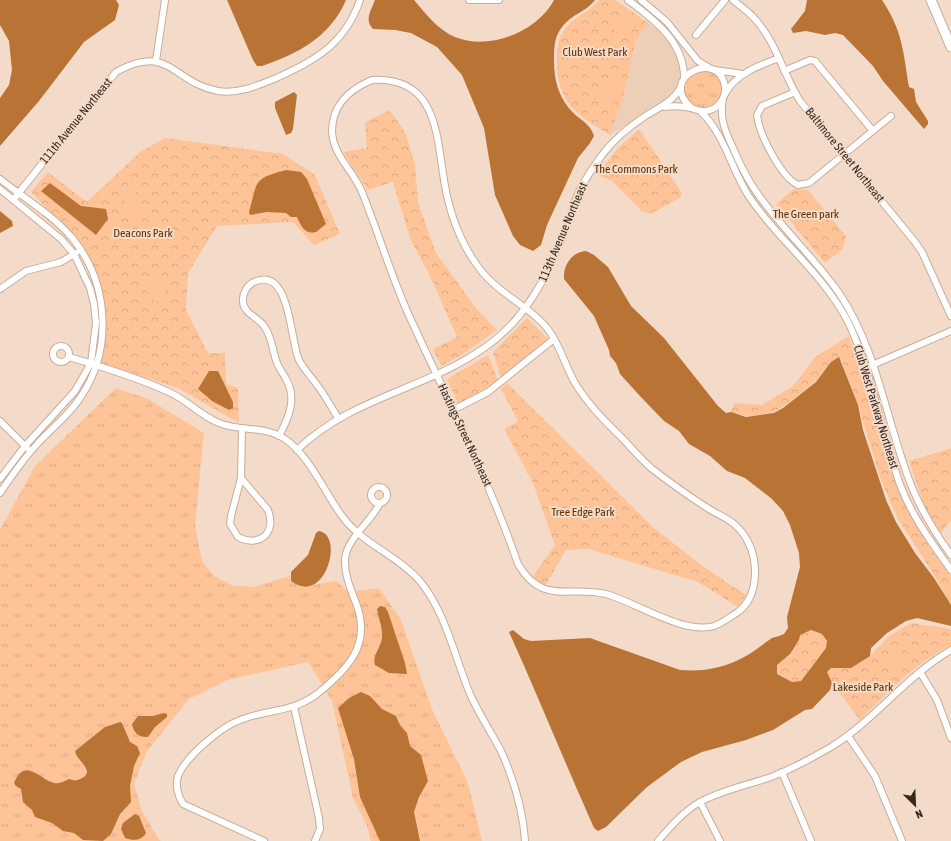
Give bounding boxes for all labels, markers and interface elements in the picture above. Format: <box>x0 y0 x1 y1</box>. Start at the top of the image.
park label: Club West Park <box>563 45 628 59</box>
street label: 111th Avenue Northeast <box>37 75 115 167</box>
street label: Baltimore Street Northeast <box>803 105 888 206</box>
park label: The Commons Park <box>594 162 679 176</box>
street label: 113th Avenue Northeast <box>536 180 591 284</box>
park label: The Green park <box>773 207 840 221</box>
park label: Deacons Park <box>113 226 173 240</box>
street label: Club West Parkway Northeast <box>851 344 902 471</box>
street label: Hastings Street Northeast <box>435 381 495 489</box>
park label: Tree Edge Park <box>551 505 615 519</box>
park label: Lakeside Park <box>833 680 894 694</box>
north arrow <box>895 785 935 825</box>
text: N <box>914 807 924 821</box>

